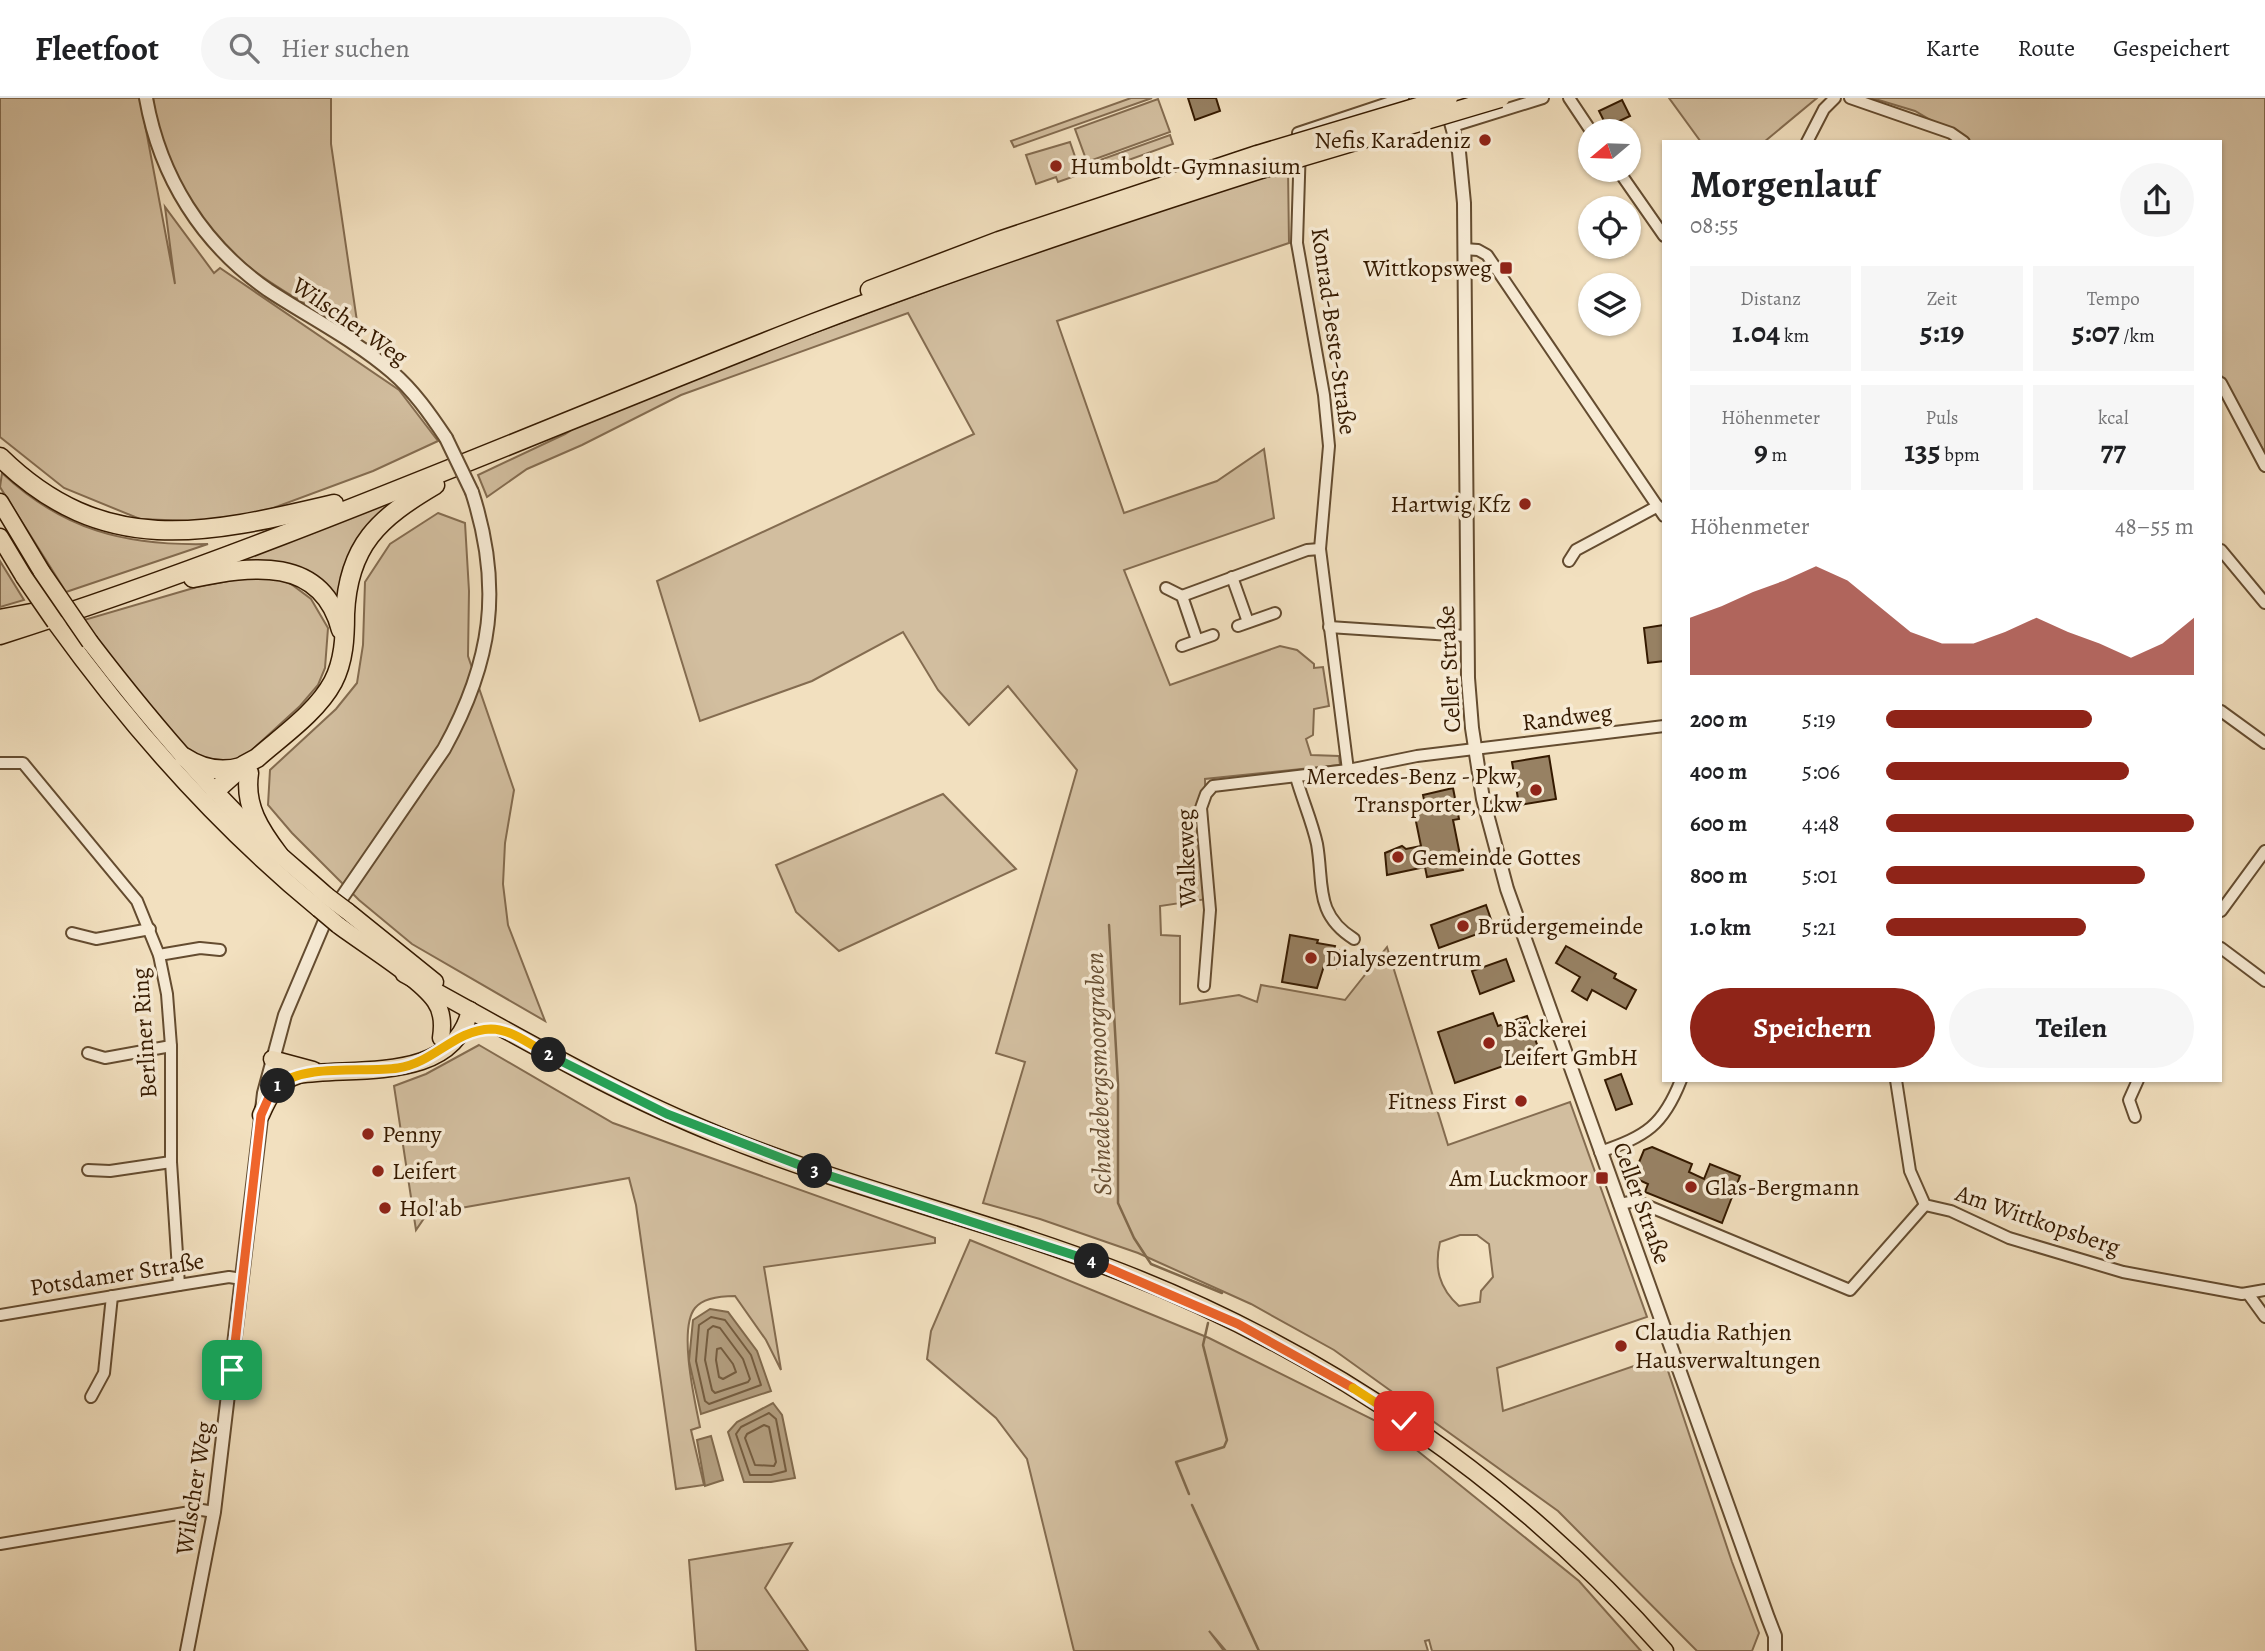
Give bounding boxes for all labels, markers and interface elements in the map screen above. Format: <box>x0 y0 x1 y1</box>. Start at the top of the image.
search box <box>201 17 691 80</box>
text: Fleetfoot <box>35 26 159 71</box>
icon: search <box>225 29 263 67</box>
text: Hier suchen <box>281 31 410 66</box>
text: Karte <box>1926 32 1979 64</box>
text: Route <box>2017 32 2075 64</box>
text: Gespeichert <box>2113 32 2230 64</box>
north arrow <box>1578 119 1642 182</box>
map controls <box>1578 119 1641 336</box>
place label: Nefis Karadeniz <box>1314 124 1471 156</box>
marker: Nefis Karadeniz <box>1477 132 1493 148</box>
place label: Humboldt-Gymnasium <box>1070 150 1301 182</box>
marker: Humboldt-Gymnasium <box>1048 158 1064 174</box>
text: Morgenlauf <box>1690 158 1877 210</box>
button: share <box>2120 163 2194 237</box>
button: locate <box>1578 196 1641 259</box>
text: 08:55 <box>1690 210 1739 241</box>
street label: Konrad-Beste-Straße <box>1304 225 1364 437</box>
place label: Wittkopsweg <box>1362 252 1492 284</box>
marker: Wittkopsweg <box>1498 260 1514 276</box>
street label: Wilscher Weg <box>285 269 414 373</box>
button: layers <box>1578 273 1641 336</box>
text: Distanz <box>1740 286 1801 312</box>
text: Zeit <box>1927 286 1957 312</box>
text: Tempo <box>2087 286 2140 312</box>
text: 1.04 <box>1732 312 1780 352</box>
text: 5:19 <box>1920 312 1964 352</box>
text: 5:07 <box>2072 312 2120 352</box>
text: km <box>1780 323 1809 349</box>
text: /km <box>2120 323 2155 349</box>
text: Höhenmeter <box>1721 405 1820 431</box>
text: Puls <box>1925 405 1959 431</box>
text: kcal <box>2098 405 2129 431</box>
text: 9 <box>1754 431 1768 471</box>
text: 135 <box>1904 431 1941 471</box>
text: 77 <box>2101 431 2126 471</box>
text: m <box>1768 442 1787 468</box>
text: bpm <box>1941 442 1980 468</box>
place label: Hartwig Kfz <box>1391 488 1511 520</box>
marker: Hartwig Kfz <box>1517 496 1533 512</box>
text: Höhenmeter <box>1690 511 1810 542</box>
text: 48–55 m <box>2115 511 2194 542</box>
street label: Celler Straße <box>1430 605 1468 733</box>
street label: Randweg <box>1520 696 1614 738</box>
text: 200 m <box>1690 704 1748 735</box>
text: 5:19 <box>1802 704 1836 735</box>
text: 400 m <box>1690 756 1747 787</box>
text: 5:06 <box>1802 756 1840 787</box>
place label: Mercedes-Benz - Pkw, Transporter, Lkw <box>1306 760 1522 820</box>
marker: Mercedes-Benz - Pkw, Transporter, Lkw <box>1528 782 1544 798</box>
street label: Walkeweg <box>1168 808 1204 909</box>
text: 600 m <box>1690 808 1747 839</box>
text: 4:48 <box>1802 808 1839 839</box>
place label: Gemeinde Gottes <box>1412 841 1581 873</box>
marker: Gemeinde Gottes <box>1390 849 1406 865</box>
text: 800 m <box>1690 860 1747 891</box>
text: 5:01 <box>1802 860 1838 891</box>
place label: Brüdergemeinde <box>1477 910 1643 942</box>
text: 1.0 km <box>1690 912 1751 943</box>
text: 5:21 <box>1802 912 1836 943</box>
marker: Brüdergemeinde <box>1455 918 1471 934</box>
place label: Dialysezentrum <box>1325 942 1482 974</box>
marker: Dialysezentrum <box>1303 950 1319 966</box>
water label: Schnedebergsmoorgraben <box>1077 951 1120 1197</box>
street label: Berliner Ring <box>123 967 165 1099</box>
button: Speichern <box>1690 988 1935 1068</box>
button: Teilen <box>1949 988 2194 1068</box>
place label: Bäckerei Leifert GmbH <box>1503 1013 1638 1073</box>
marker: Bäckerei Leifert GmbH <box>1481 1035 1497 1051</box>
pin: 2 <box>532 1038 566 1072</box>
text: 2 <box>544 1041 553 1067</box>
pin: 1 <box>260 1068 296 1104</box>
text: 1 <box>274 1072 281 1098</box>
place label: Fitness First <box>1387 1085 1507 1117</box>
marker: Fitness First <box>1513 1093 1529 1109</box>
place label: Penny <box>382 1118 442 1150</box>
marker: Penny <box>360 1126 376 1142</box>
street label: Celler Straße <box>1605 1138 1679 1268</box>
pin: 3 <box>798 1154 832 1188</box>
place label: Leifert <box>392 1155 457 1187</box>
text: 3 <box>810 1157 819 1183</box>
place label: Am Luckmoor <box>1448 1162 1588 1194</box>
marker: Leifert <box>370 1163 386 1179</box>
marker: Am Luckmoor <box>1594 1170 1610 1186</box>
place label: Glas-Bergmann <box>1705 1171 1859 1203</box>
street label: Am Wittkopsberg <box>1950 1177 2125 1263</box>
marker: Glas-Bergmann <box>1683 1179 1699 1195</box>
place label: Hol'ab <box>399 1192 462 1224</box>
marker: Hol'ab <box>377 1200 393 1216</box>
street label: Potsdamer Straße <box>28 1244 206 1304</box>
pin: 4 <box>1074 1244 1110 1278</box>
text: 4 <box>1087 1247 1096 1273</box>
place label: Claudia Rathjen Hausverwaltungen <box>1635 1316 1821 1376</box>
marker: Claudia Rathjen Hausverwaltungen <box>1613 1338 1629 1354</box>
pin <box>202 1340 262 1400</box>
icon: arrive <box>213 1351 251 1389</box>
pin <box>1374 1391 1434 1451</box>
icon: check <box>1385 1402 1423 1440</box>
street label: Wilscher Weg <box>168 1419 220 1558</box>

